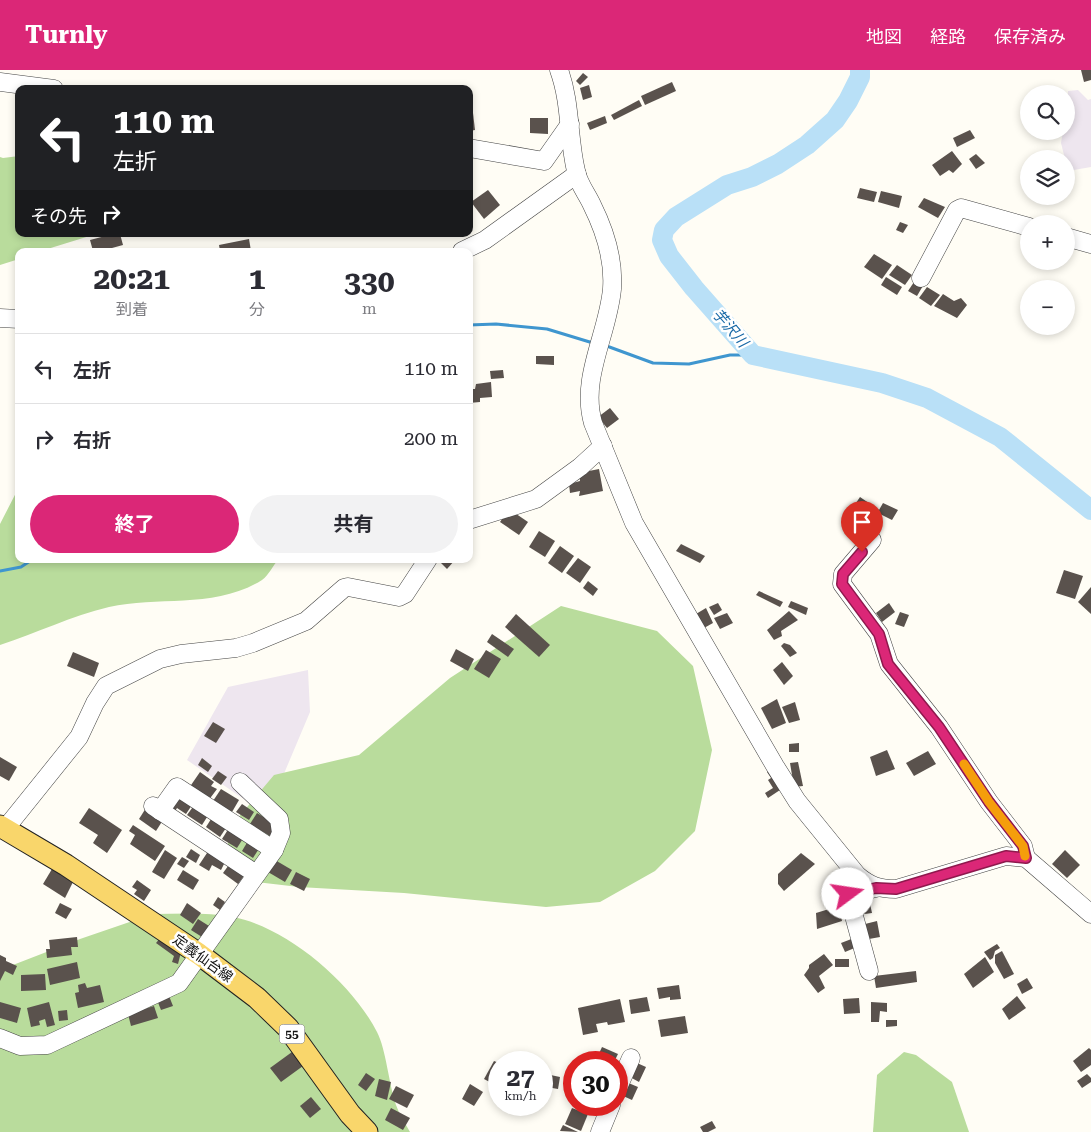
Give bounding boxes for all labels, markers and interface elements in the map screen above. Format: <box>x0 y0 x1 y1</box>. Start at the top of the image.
text: Turnly <box>25 21 108 49</box>
text: 地図 <box>866 26 902 47</box>
text: 経路 <box>930 26 966 47</box>
text: 保存済み <box>994 26 1066 47</box>
map controls <box>1020 85 1075 335</box>
button: search <box>1020 85 1075 140</box>
text: 110 m <box>113 101 214 142</box>
icon: left <box>30 105 95 170</box>
text: 左折 <box>113 149 157 174</box>
button: layers <box>1020 150 1075 205</box>
icon: right <box>97 200 125 228</box>
text: その先 <box>30 205 87 228</box>
button: + <box>1020 215 1075 270</box>
text: 20:21 <box>94 261 170 296</box>
text: 1 <box>249 261 266 296</box>
text: 330 <box>344 264 394 299</box>
button: − <box>1020 280 1075 335</box>
text: m <box>362 299 377 318</box>
text: 到着 <box>116 300 148 319</box>
text: 分 <box>249 300 265 319</box>
water label: 芋沢川 <box>708 305 753 352</box>
icon: left <box>30 355 58 383</box>
text: 110 m <box>404 357 458 380</box>
text: 左折 <box>73 359 111 382</box>
icon: right <box>30 425 58 453</box>
text: 200 m <box>404 427 458 450</box>
text: 右折 <box>73 429 111 452</box>
button: 終了 <box>30 495 239 553</box>
button: 共有 <box>249 495 458 553</box>
pin <box>841 501 883 552</box>
icon: arrive <box>848 508 876 536</box>
position arrow <box>821 867 873 919</box>
street label: 定義仙台線 <box>170 931 236 985</box>
road number: 55 <box>280 1024 304 1044</box>
speed limit sign: 30 <box>563 1051 628 1116</box>
text: 27 <box>506 1063 535 1092</box>
text: km/h <box>504 1089 537 1103</box>

